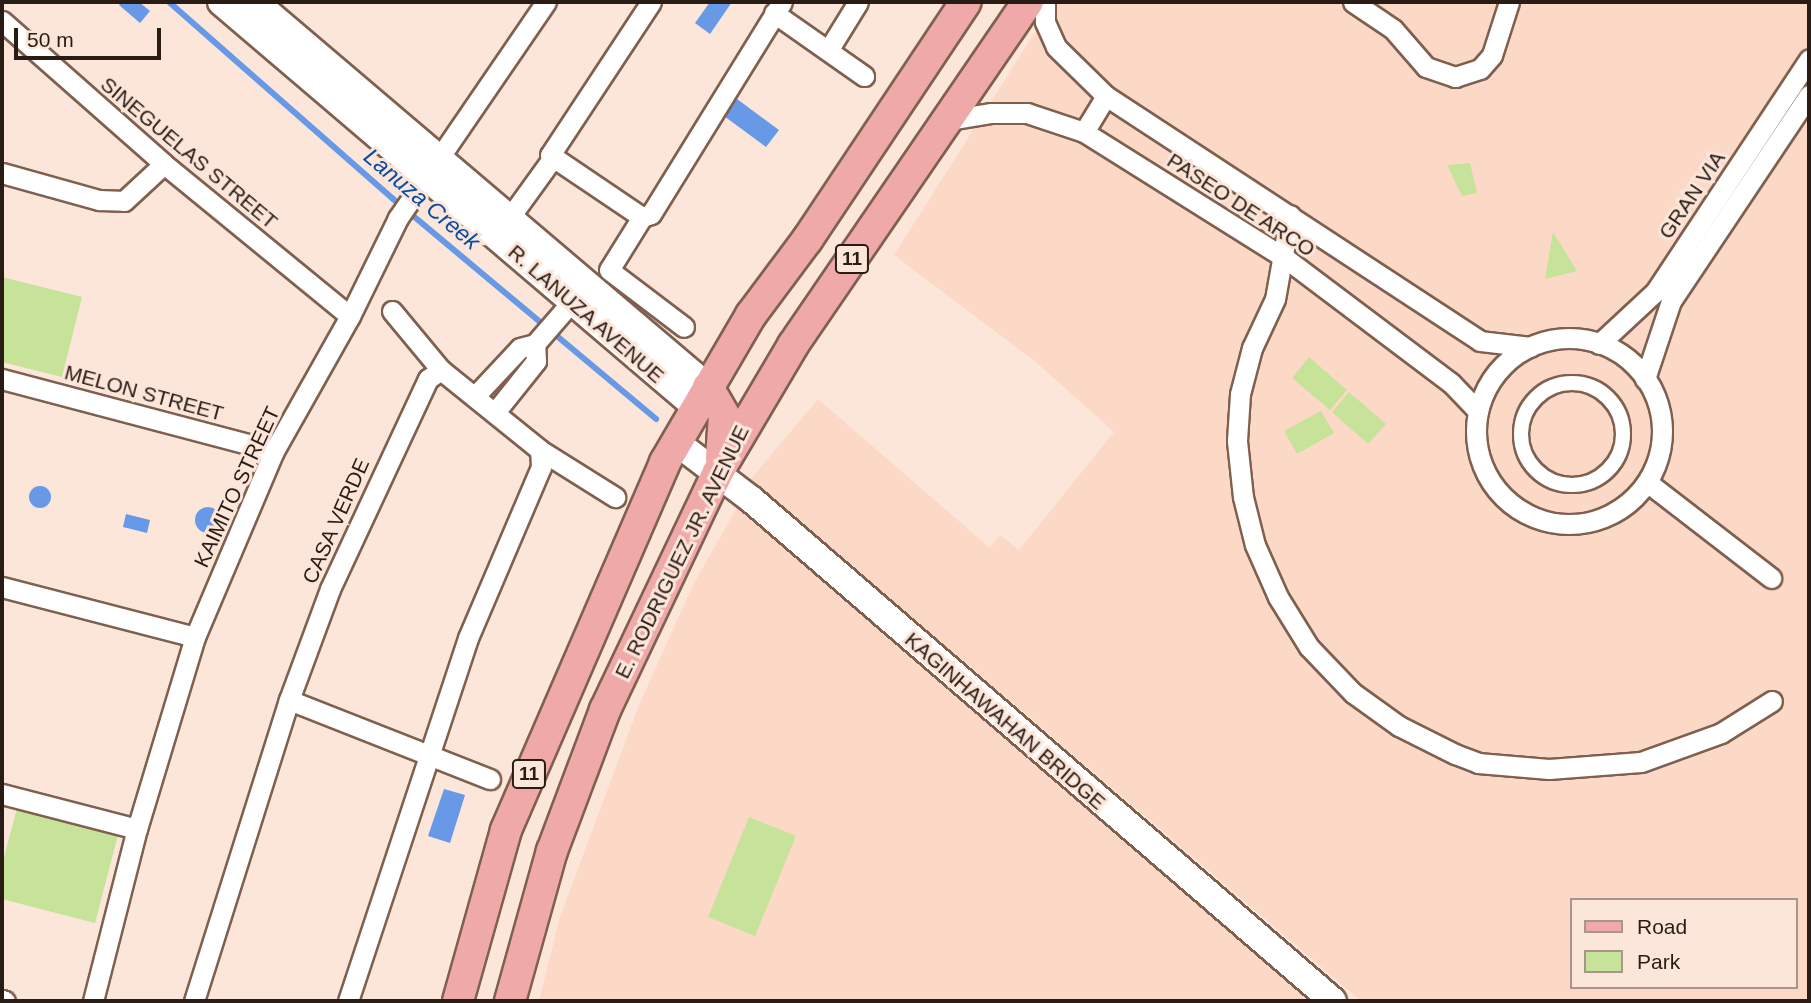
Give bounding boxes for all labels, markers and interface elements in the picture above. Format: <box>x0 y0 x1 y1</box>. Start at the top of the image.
scale bar <box>18 14 164 58</box>
text: 50 m <box>27 28 74 51</box>
street label: SINEGUELAS STREET <box>96 72 282 234</box>
water label: Lanuza Creek <box>358 142 486 256</box>
street label: GRAN VIA <box>1653 146 1731 244</box>
street label: PASEO DE ARCO <box>1162 148 1320 262</box>
street label: R. LANUZA AVENUE <box>502 239 670 389</box>
road number: 11 <box>834 244 870 274</box>
street label: MELON STREET <box>62 360 226 426</box>
street label: KAIMITO STREET <box>189 403 285 571</box>
street label: E. RODRIGUEZ JR. AVENUE <box>609 421 755 683</box>
street label: CASA VERDE <box>297 454 375 588</box>
street label: KAGINHAWAHAN BRIDGE <box>900 627 1110 815</box>
road number: 11 <box>512 758 546 790</box>
legend <box>1570 898 1797 989</box>
text: Road <box>1637 915 1687 938</box>
text: Park <box>1637 950 1680 973</box>

